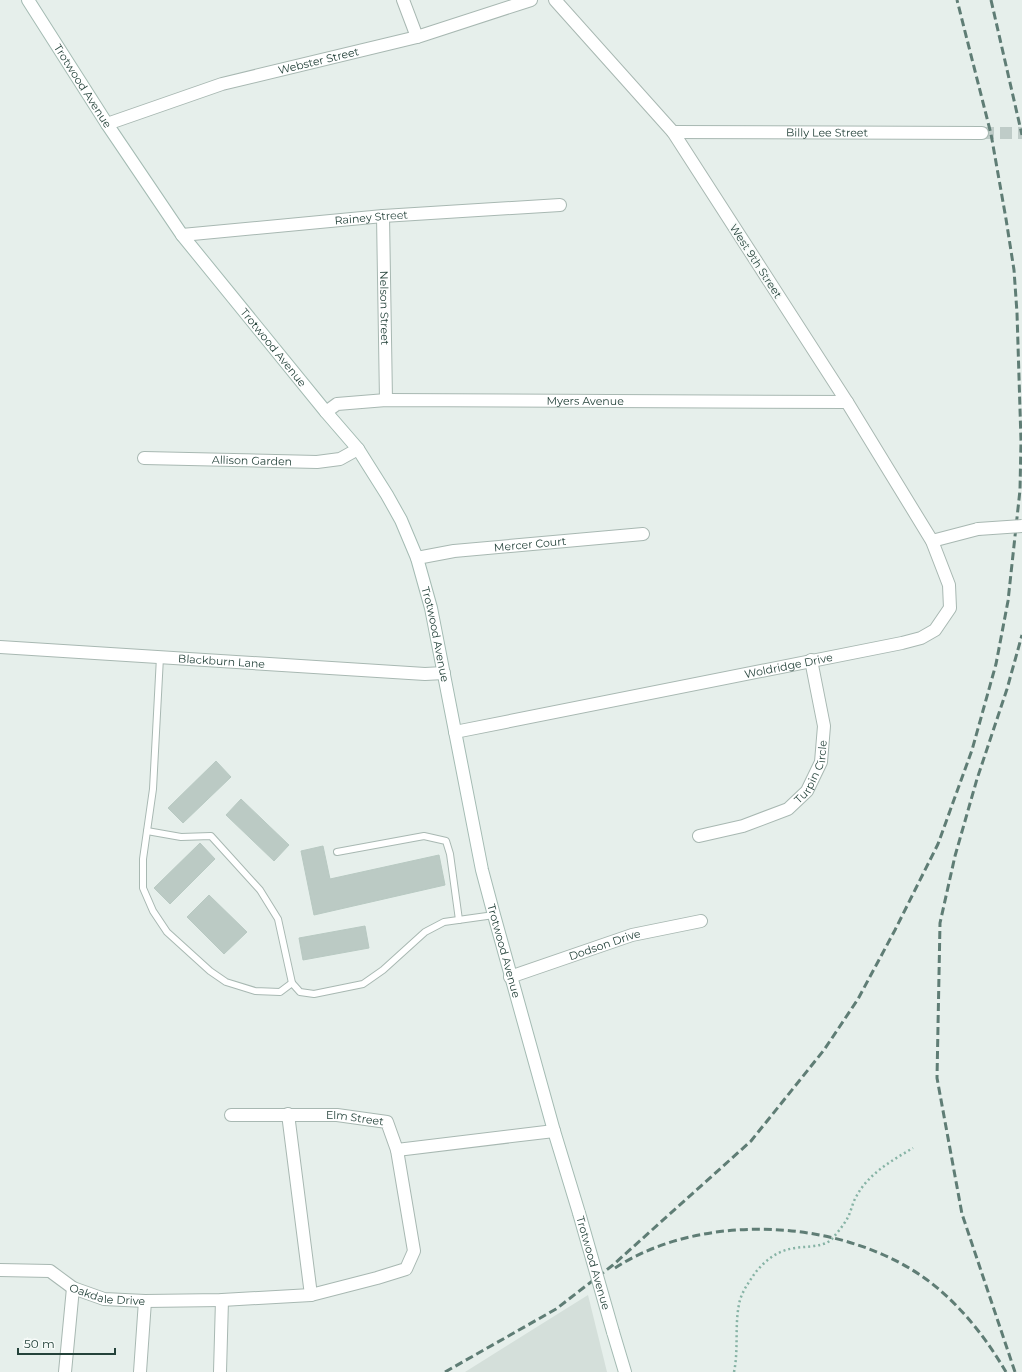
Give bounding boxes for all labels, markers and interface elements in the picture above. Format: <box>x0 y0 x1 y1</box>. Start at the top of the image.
street label: Trotwood Avenue <box>51 41 115 131</box>
street label: Webster Street <box>277 44 361 77</box>
street label: Billy Lee Street <box>786 125 869 140</box>
street label: Rainey Street <box>334 207 409 228</box>
street label: West 9th Street <box>727 221 786 301</box>
street label: Nelson Street <box>377 271 392 346</box>
street label: Trotwood Avenue <box>237 305 310 390</box>
street label: Myers Avenue <box>547 394 624 408</box>
street label: Allison Garden <box>212 453 292 468</box>
street label: Mercer Court <box>493 534 567 554</box>
street label: Trotwood Avenue <box>418 585 452 684</box>
street label: Woldridge Drive <box>743 650 834 681</box>
street label: Blackburn Lane <box>178 651 266 671</box>
street label: Turpin Circle <box>791 739 830 806</box>
street label: Trotwood Avenue <box>484 902 524 1000</box>
street label: Dodson Drive <box>567 926 642 963</box>
street label: Elm Street <box>326 1108 385 1129</box>
street label: Trotwood Avenue <box>573 1214 613 1312</box>
street label: Oakdale Drive <box>68 1280 146 1308</box>
scale bar <box>18 1330 115 1356</box>
text: 50 m <box>24 1336 55 1351</box>

